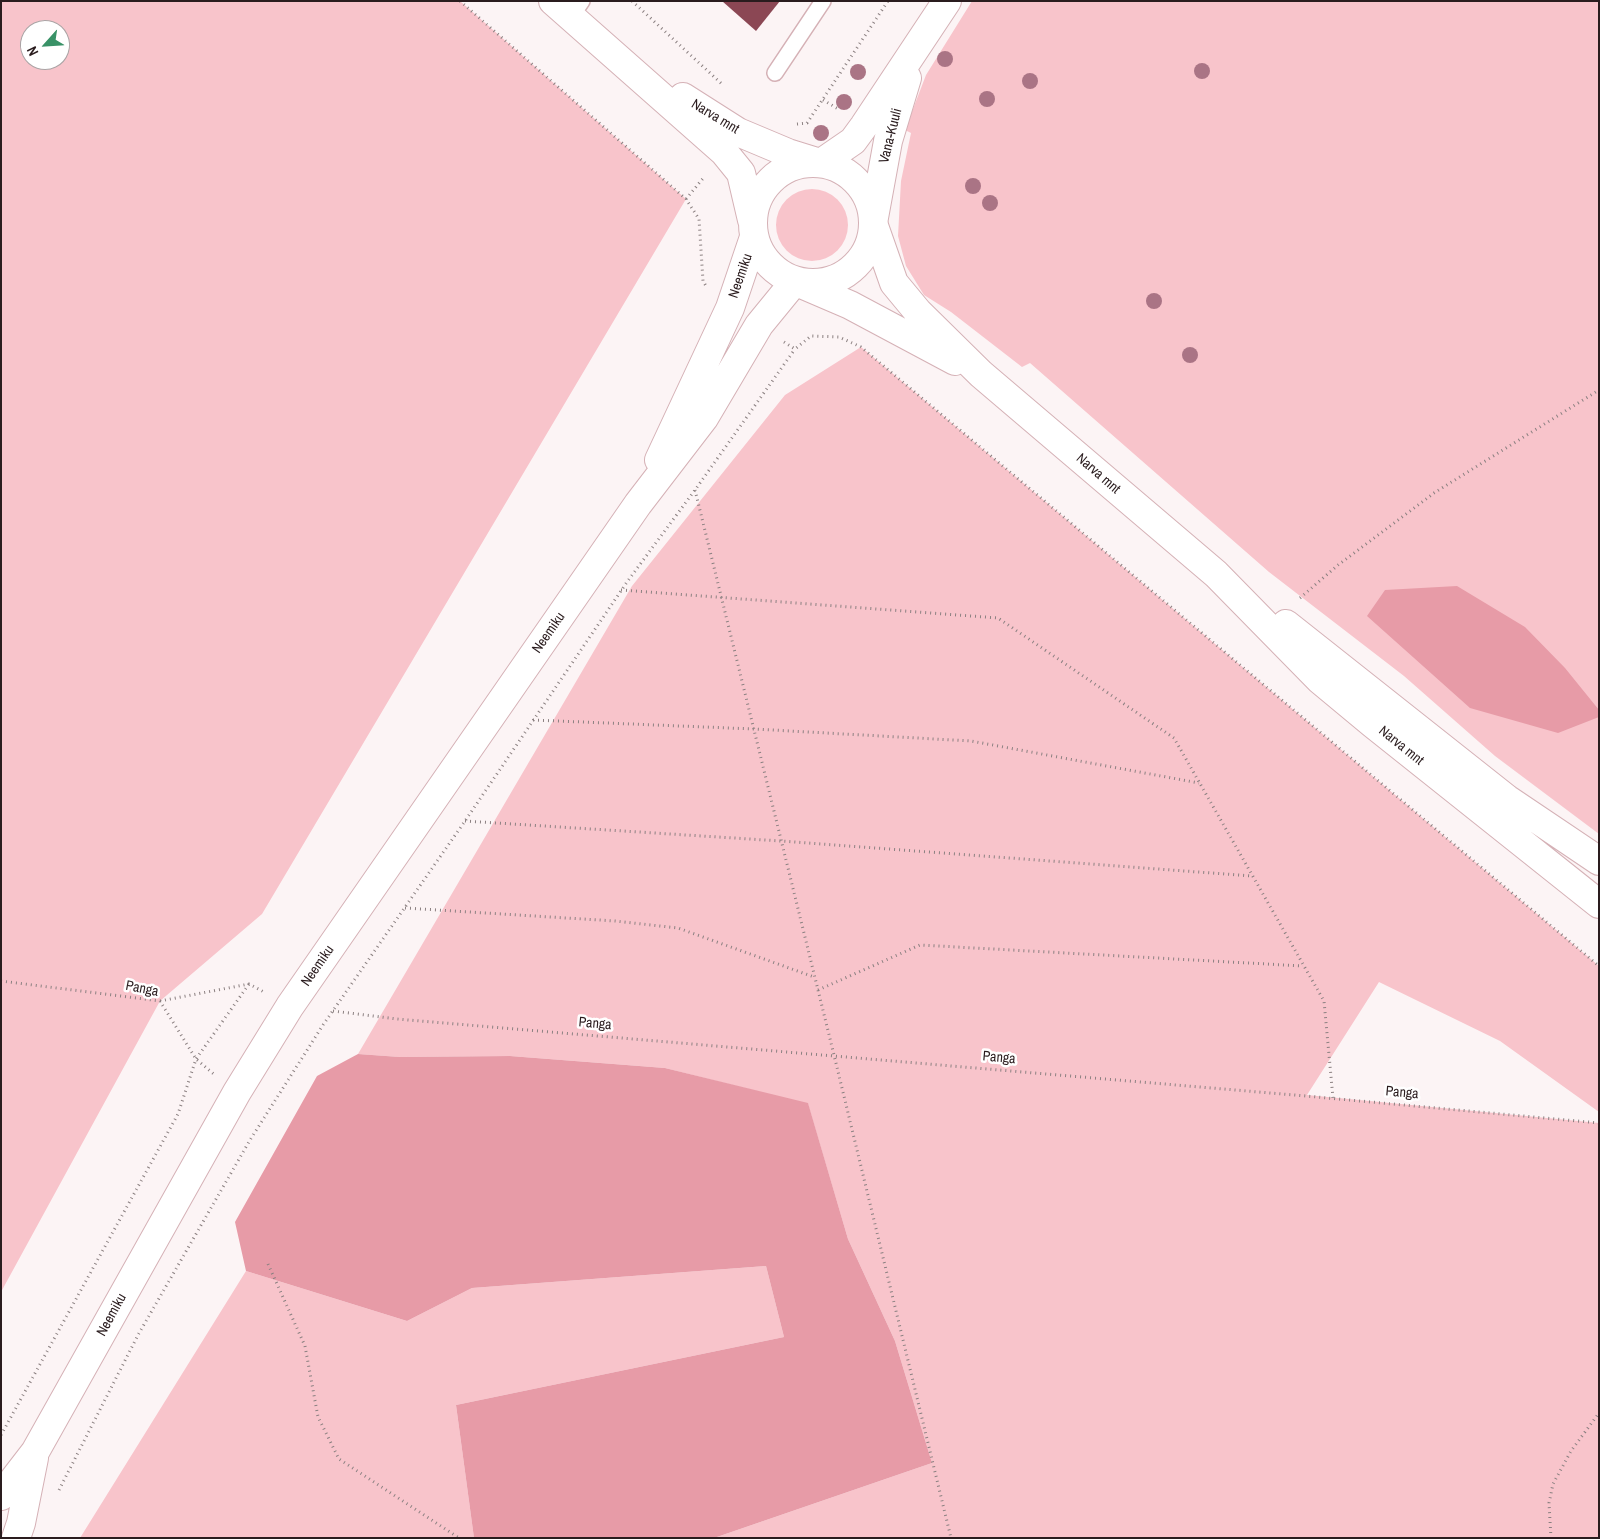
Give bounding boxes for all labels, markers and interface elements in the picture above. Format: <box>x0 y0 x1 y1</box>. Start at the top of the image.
north arrow <box>20 20 70 70</box>
text: N <box>23 43 42 59</box>
street label: Narva mnt <box>688 96 742 138</box>
street label: Vana-Kuuli <box>876 107 906 165</box>
street label: Neemiku <box>726 252 756 300</box>
street label: Narva mnt <box>1073 450 1123 498</box>
street label: Neemiku <box>529 609 569 657</box>
street label: Narva mnt <box>1375 723 1427 769</box>
street label: Neemiku <box>298 942 338 990</box>
street label: Panga <box>124 978 160 1000</box>
street label: Panga <box>578 1014 612 1034</box>
street label: Panga <box>982 1048 1016 1068</box>
street label: Panga <box>1385 1083 1419 1103</box>
street label: Neemiku <box>94 1291 130 1339</box>

